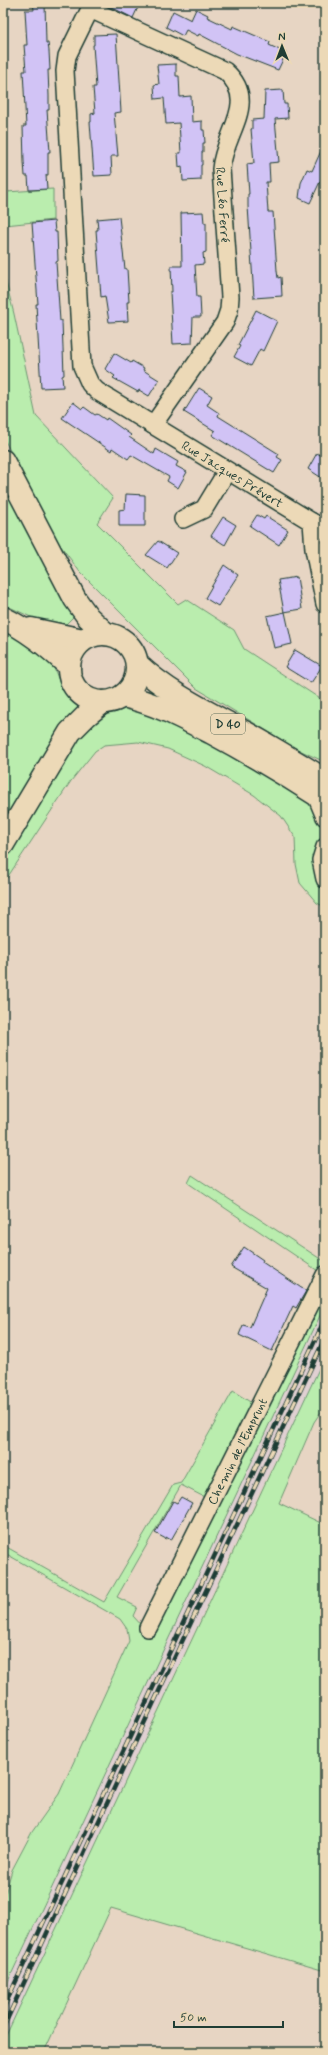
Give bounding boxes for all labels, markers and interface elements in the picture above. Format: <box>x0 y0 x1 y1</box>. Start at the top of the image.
north arrow <box>262 26 302 66</box>
text: N <box>278 30 286 44</box>
street label: Rue Léo Ferré <box>211 166 233 243</box>
street label: Rue Jacques Prévert <box>178 437 286 512</box>
road number: D 40 <box>211 714 245 734</box>
street label: Chemin de l'Emprunt <box>204 1395 272 1508</box>
scale bar <box>174 2003 283 2029</box>
text: 50 m <box>180 2010 207 2026</box>

